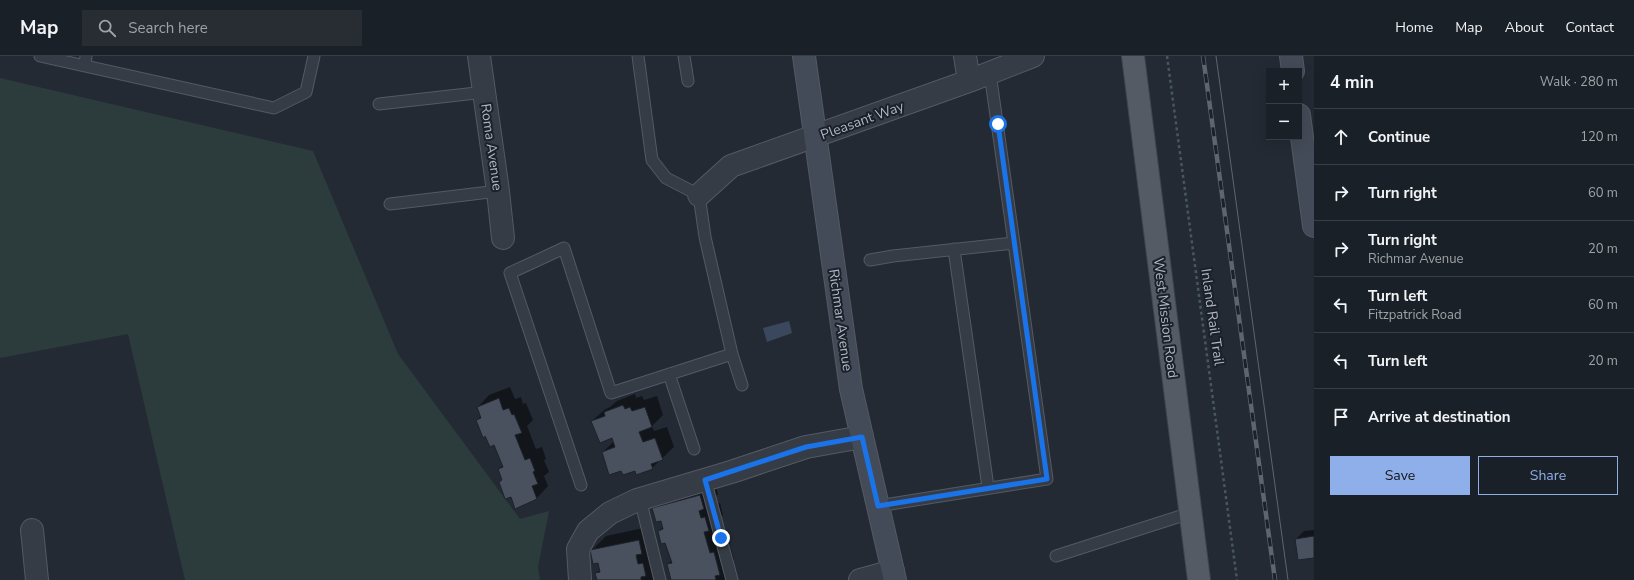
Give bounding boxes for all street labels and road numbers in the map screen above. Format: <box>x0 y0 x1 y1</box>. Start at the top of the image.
street label: Pleasant Way <box>818 96 907 144</box>
street label: Roma Avenue <box>476 102 507 192</box>
street label: West Mission Road <box>1149 257 1182 379</box>
street label: Inland Rail Trail <box>1196 267 1229 368</box>
street label: Richmar Avenue <box>824 268 857 372</box>

